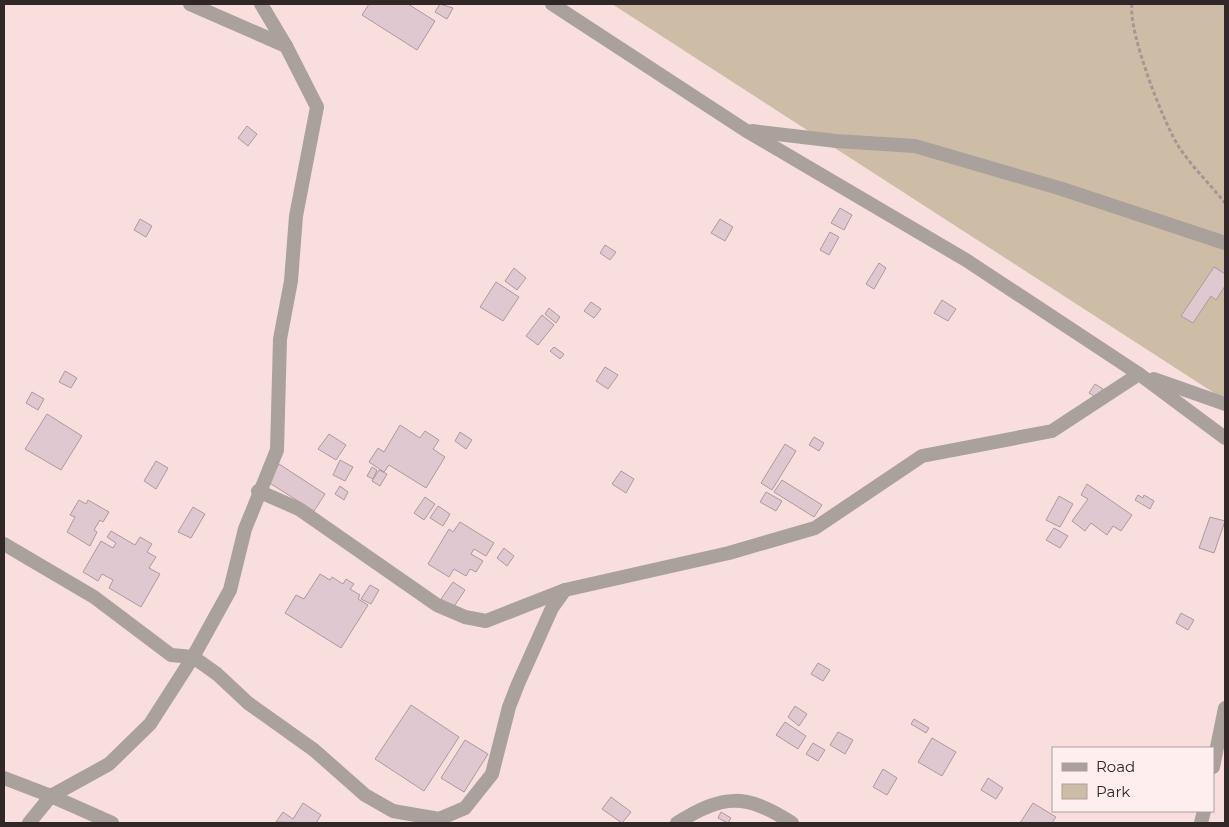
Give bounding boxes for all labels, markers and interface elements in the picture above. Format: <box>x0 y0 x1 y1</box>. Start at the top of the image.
legend <box>1052 747 1214 812</box>
text: Road <box>1096 757 1135 776</box>
text: Park <box>1096 782 1130 801</box>

